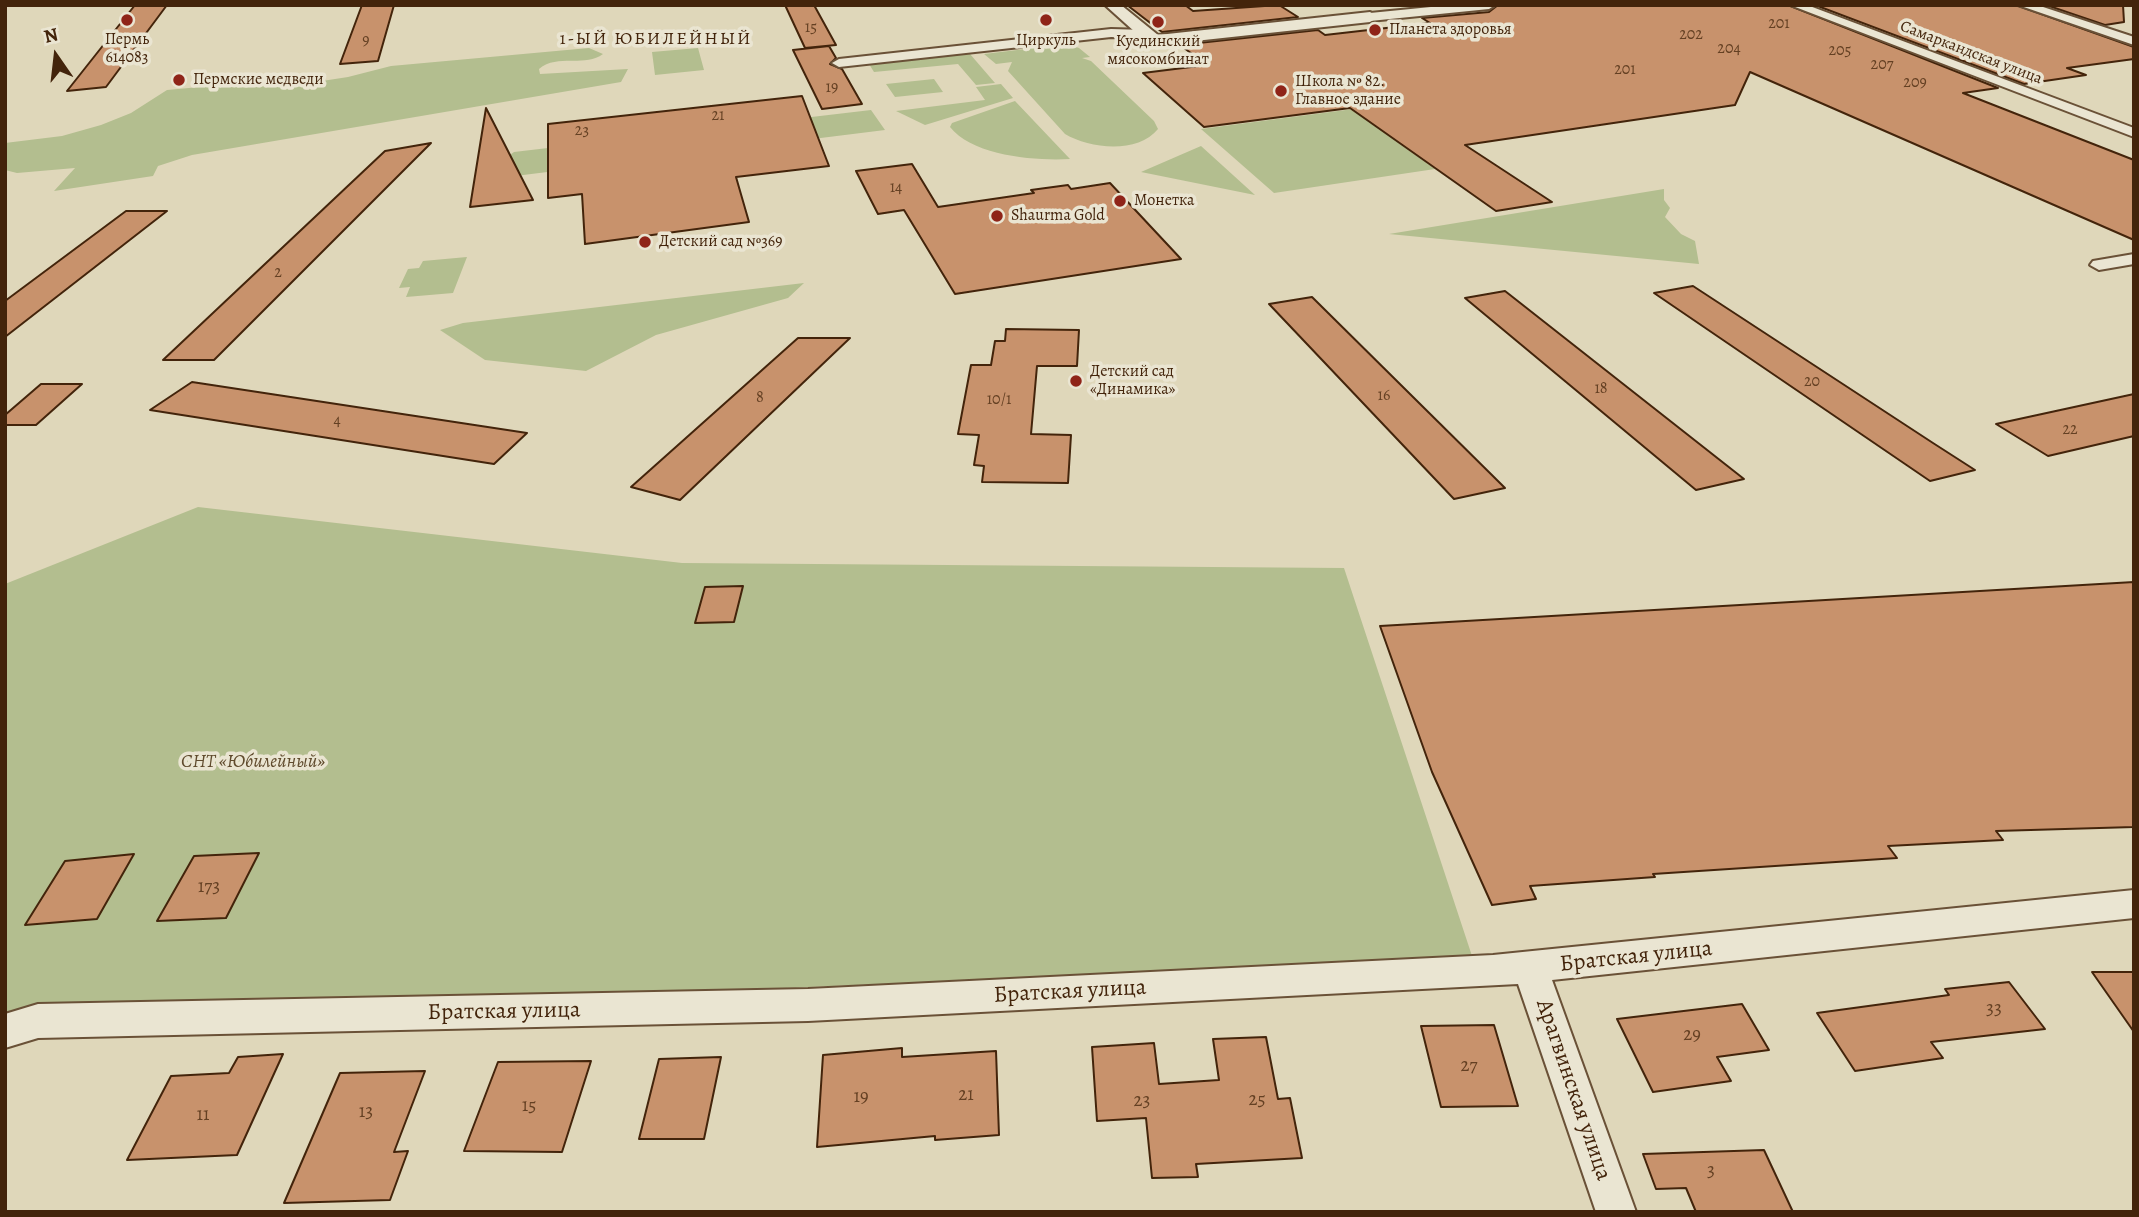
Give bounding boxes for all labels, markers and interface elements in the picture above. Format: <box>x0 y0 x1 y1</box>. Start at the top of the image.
marker: Пермь 614083 <box>119 12 135 28</box>
marker: Циркуль <box>1038 12 1054 28</box>
marker: Куединский мясокомбинат <box>1150 14 1166 30</box>
house number: 201 <box>1768 14 1790 34</box>
street label: Самаркандская улица <box>1897 17 2045 89</box>
house number: 15 <box>805 18 817 38</box>
place label: Планета здоровья <box>1389 20 1512 40</box>
north arrow <box>21 21 91 91</box>
text: N <box>41 21 61 50</box>
marker: Планета здоровья <box>1367 22 1383 38</box>
house number: 202 <box>1679 25 1703 45</box>
district label: 1-ЫЙ ЮБИЛЕЙНЫЙ <box>561 29 751 51</box>
place label: Пермь 614083 <box>105 30 149 68</box>
house number: 9 <box>362 31 370 51</box>
place label: Циркуль <box>1016 31 1076 51</box>
place label: Куединский мясокомбинат <box>1107 32 1209 70</box>
house number: 204 <box>1717 39 1741 59</box>
house number: 205 <box>1828 41 1852 61</box>
house number: 207 <box>1871 55 1893 75</box>
house number: 201 <box>1614 60 1636 80</box>
place label: Пермские медведи <box>193 70 324 90</box>
marker: Пермские медведи <box>171 72 187 88</box>
place label: Школа № 82. Главное здание <box>1295 72 1401 110</box>
house number: 209 <box>1903 73 1927 93</box>
house number: 19 <box>826 78 838 98</box>
marker: Школа № 82. Главное здание <box>1273 83 1289 99</box>
house number: 21 <box>711 106 725 126</box>
house number: 23 <box>575 121 589 141</box>
house number: 14 <box>890 178 902 198</box>
place label: Монетка <box>1134 191 1194 211</box>
marker: Монетка <box>1112 193 1128 209</box>
place label: Shaurma Gold <box>1011 206 1105 226</box>
marker: Shaurma Gold <box>989 208 1005 224</box>
place label: Детский сад №369 <box>659 232 783 252</box>
marker: Детский сад №369 <box>637 234 653 250</box>
house number: 2 <box>274 263 282 283</box>
place label: Детский сад «Динамика» <box>1090 362 1175 400</box>
house number: 20 <box>1804 372 1820 392</box>
marker: Детский сад «Динамика» <box>1068 373 1084 389</box>
house number: 18 <box>1594 379 1608 399</box>
house number: 16 <box>1378 386 1390 406</box>
house number: 8 <box>756 388 764 408</box>
house number: 10/1 <box>987 390 1011 410</box>
house number: 4 <box>333 411 341 431</box>
house number: 22 <box>2062 420 2078 440</box>
park label: СНТ «Юбилейный» <box>181 751 325 773</box>
house number: 173 <box>198 876 220 898</box>
street label: Братская улица <box>1558 935 1714 979</box>
street label: Братская улица <box>993 974 1147 1010</box>
street label: Арагвинская улица <box>1529 996 1617 1184</box>
street label: Братская улица <box>427 997 581 1027</box>
house number: 33 <box>1986 998 2002 1020</box>
house number: 29 <box>1683 1024 1701 1046</box>
house number: 27 <box>1460 1055 1478 1077</box>
house number: 21 <box>958 1084 974 1106</box>
house number: 19 <box>853 1086 869 1108</box>
house number: 25 <box>1248 1089 1266 1111</box>
house number: 23 <box>1134 1090 1150 1112</box>
house number: 15 <box>522 1095 536 1117</box>
house number: 13 <box>359 1101 373 1123</box>
house number: 11 <box>197 1104 209 1126</box>
house number: 3 <box>1707 1160 1715 1182</box>

